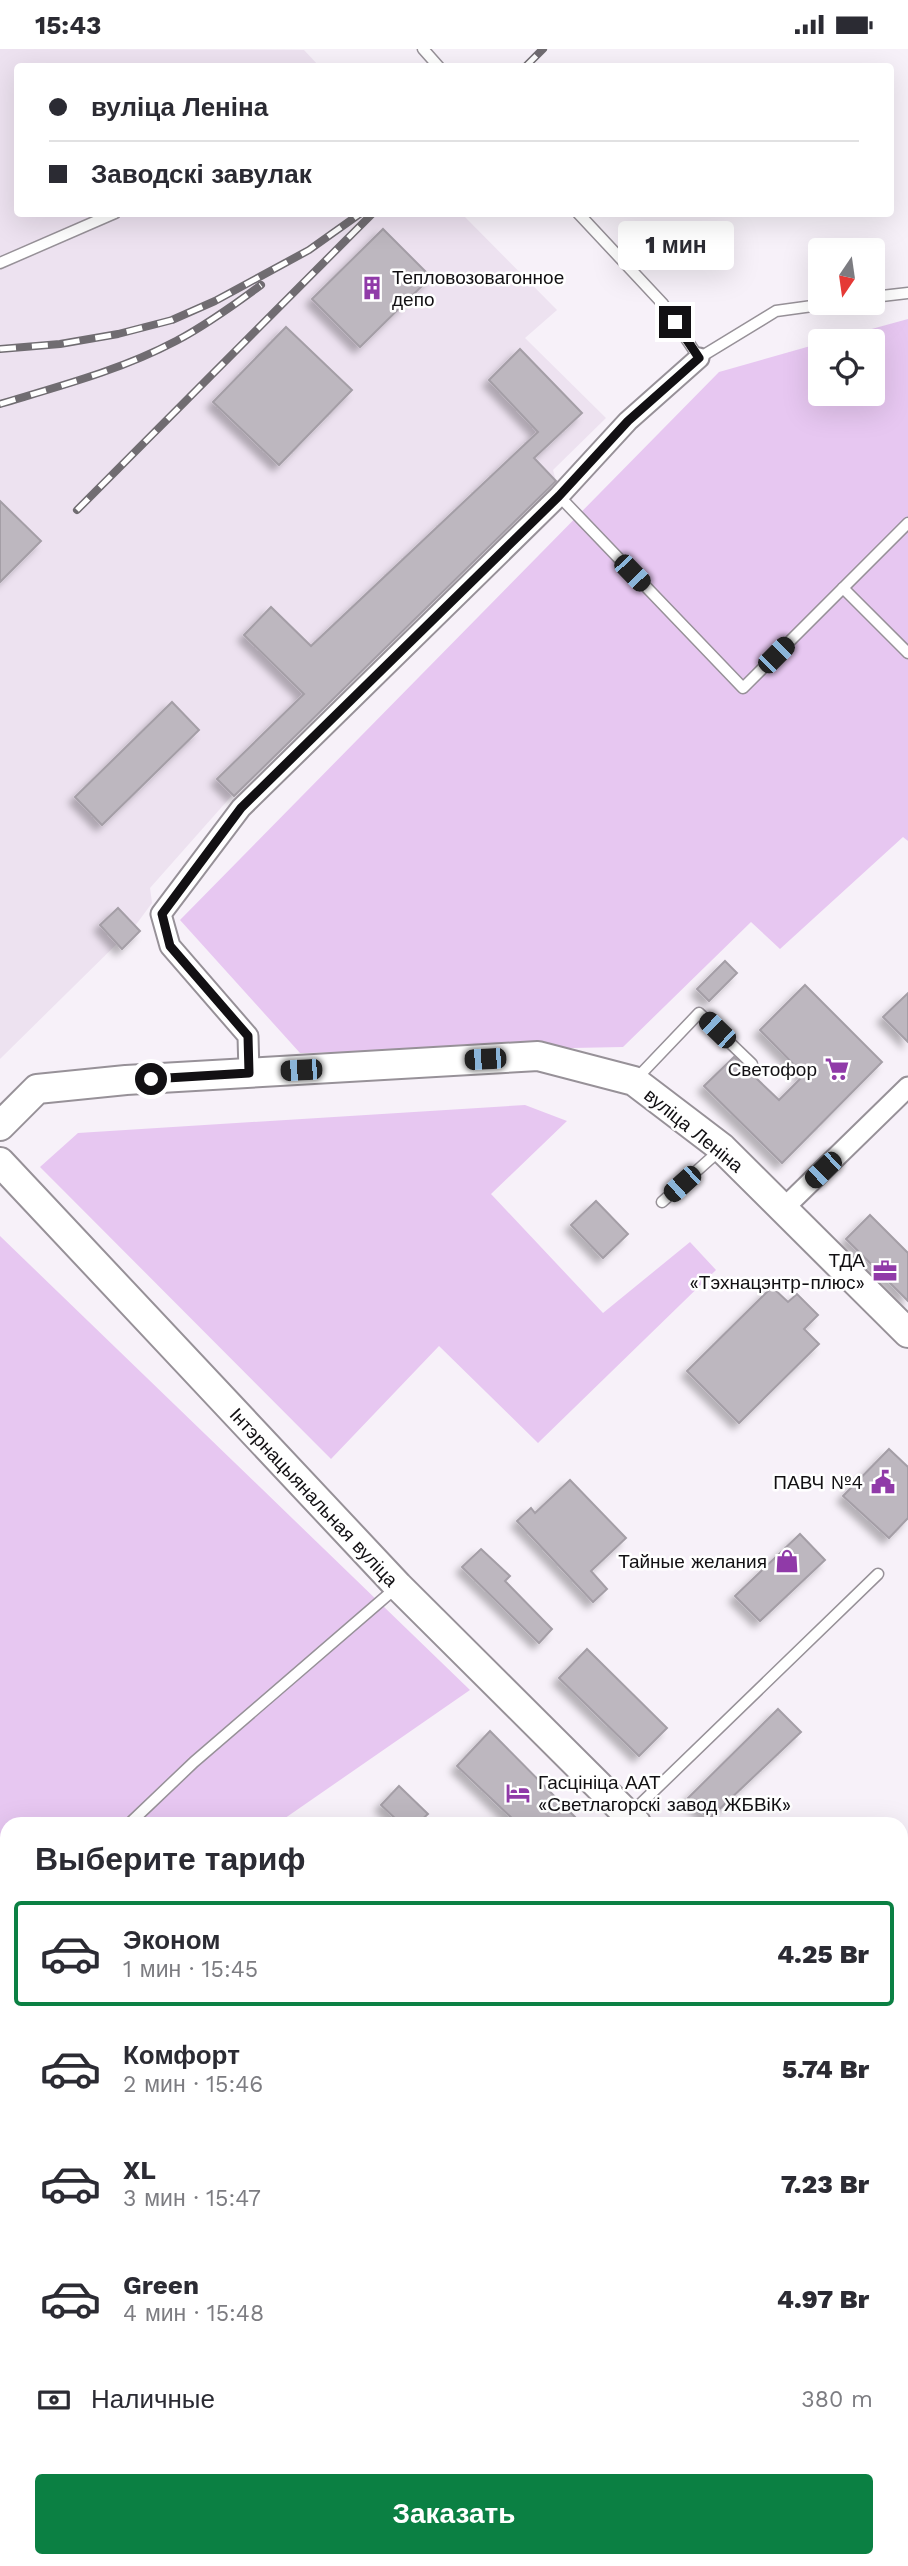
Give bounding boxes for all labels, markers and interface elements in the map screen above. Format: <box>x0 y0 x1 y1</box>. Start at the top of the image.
text: 15:43 <box>35 10 101 40</box>
text: вуліца Леніна <box>91 92 268 122</box>
text: Заводскі завулак <box>91 159 312 189</box>
callout: 1 мин <box>617 221 733 269</box>
text: 1 мин <box>645 232 707 259</box>
north arrow <box>808 238 886 315</box>
map controls <box>808 238 885 406</box>
place label: Тепловозовагонное депо <box>392 266 564 311</box>
building icon: Тепловозовагонное депо <box>358 274 386 302</box>
route end <box>659 306 691 338</box>
button: locate <box>808 329 885 406</box>
car <box>610 551 655 595</box>
car <box>754 633 799 677</box>
car <box>695 1008 740 1052</box>
car <box>464 1047 507 1071</box>
supermarket icon: Светофор <box>823 1055 851 1083</box>
car <box>280 1058 323 1082</box>
place label: Светофор <box>728 1058 817 1081</box>
route start <box>135 1063 167 1095</box>
street label: вуліца Леніна <box>640 1083 748 1178</box>
car <box>801 1148 846 1192</box>
car <box>660 1162 705 1206</box>
place label: ТДА «Тэхнацэнтр-плюс» <box>689 1249 865 1294</box>
office icon: ТДА «Тэхнацэнтр-плюс» <box>871 1257 899 1285</box>
street label: Інтэрнацыянальная вуліца <box>225 1403 403 1592</box>
public building icon: ПАВЧ №4 <box>869 1468 897 1496</box>
place label: ПАВЧ №4 <box>773 1471 863 1494</box>
shop icon: Тайные желания <box>773 1547 801 1575</box>
place label: Тайные желания <box>618 1550 767 1573</box>
place label: Гасцініца ААТ «Светлагорскі завод ЖБВіК» <box>538 1771 791 1816</box>
hotel icon: Гасцініца ААТ «Светлагорскі завод ЖБВіК» <box>504 1779 532 1807</box>
text: Выберите тариф <box>35 1840 306 1878</box>
icon: car <box>39 1922 102 1985</box>
text: Эконом <box>123 1925 221 1955</box>
text: 4.25 Br <box>777 1939 869 1969</box>
text: 1 мин · 15:45 <box>123 1956 258 1983</box>
icon: car <box>39 2037 102 2100</box>
text: Комфорт <box>123 2040 240 2070</box>
text: 5.74 Br <box>782 2054 869 2084</box>
text: 2 мин · 15:46 <box>123 2071 263 2098</box>
icon: car <box>39 2152 102 2215</box>
text: XL <box>123 2155 156 2185</box>
text: 7.23 Br <box>781 2169 869 2199</box>
text: 3 мин · 15:47 <box>123 2185 261 2212</box>
icon: car <box>39 2267 102 2330</box>
text: Green <box>123 2270 199 2300</box>
text: 4.97 Br <box>777 2284 869 2314</box>
text: 4 мин · 15:48 <box>123 2300 264 2327</box>
icon: cash <box>35 2381 73 2419</box>
text: Наличные <box>91 2384 215 2414</box>
text: 380 m <box>801 2386 873 2413</box>
button: Заказать <box>35 2474 873 2554</box>

